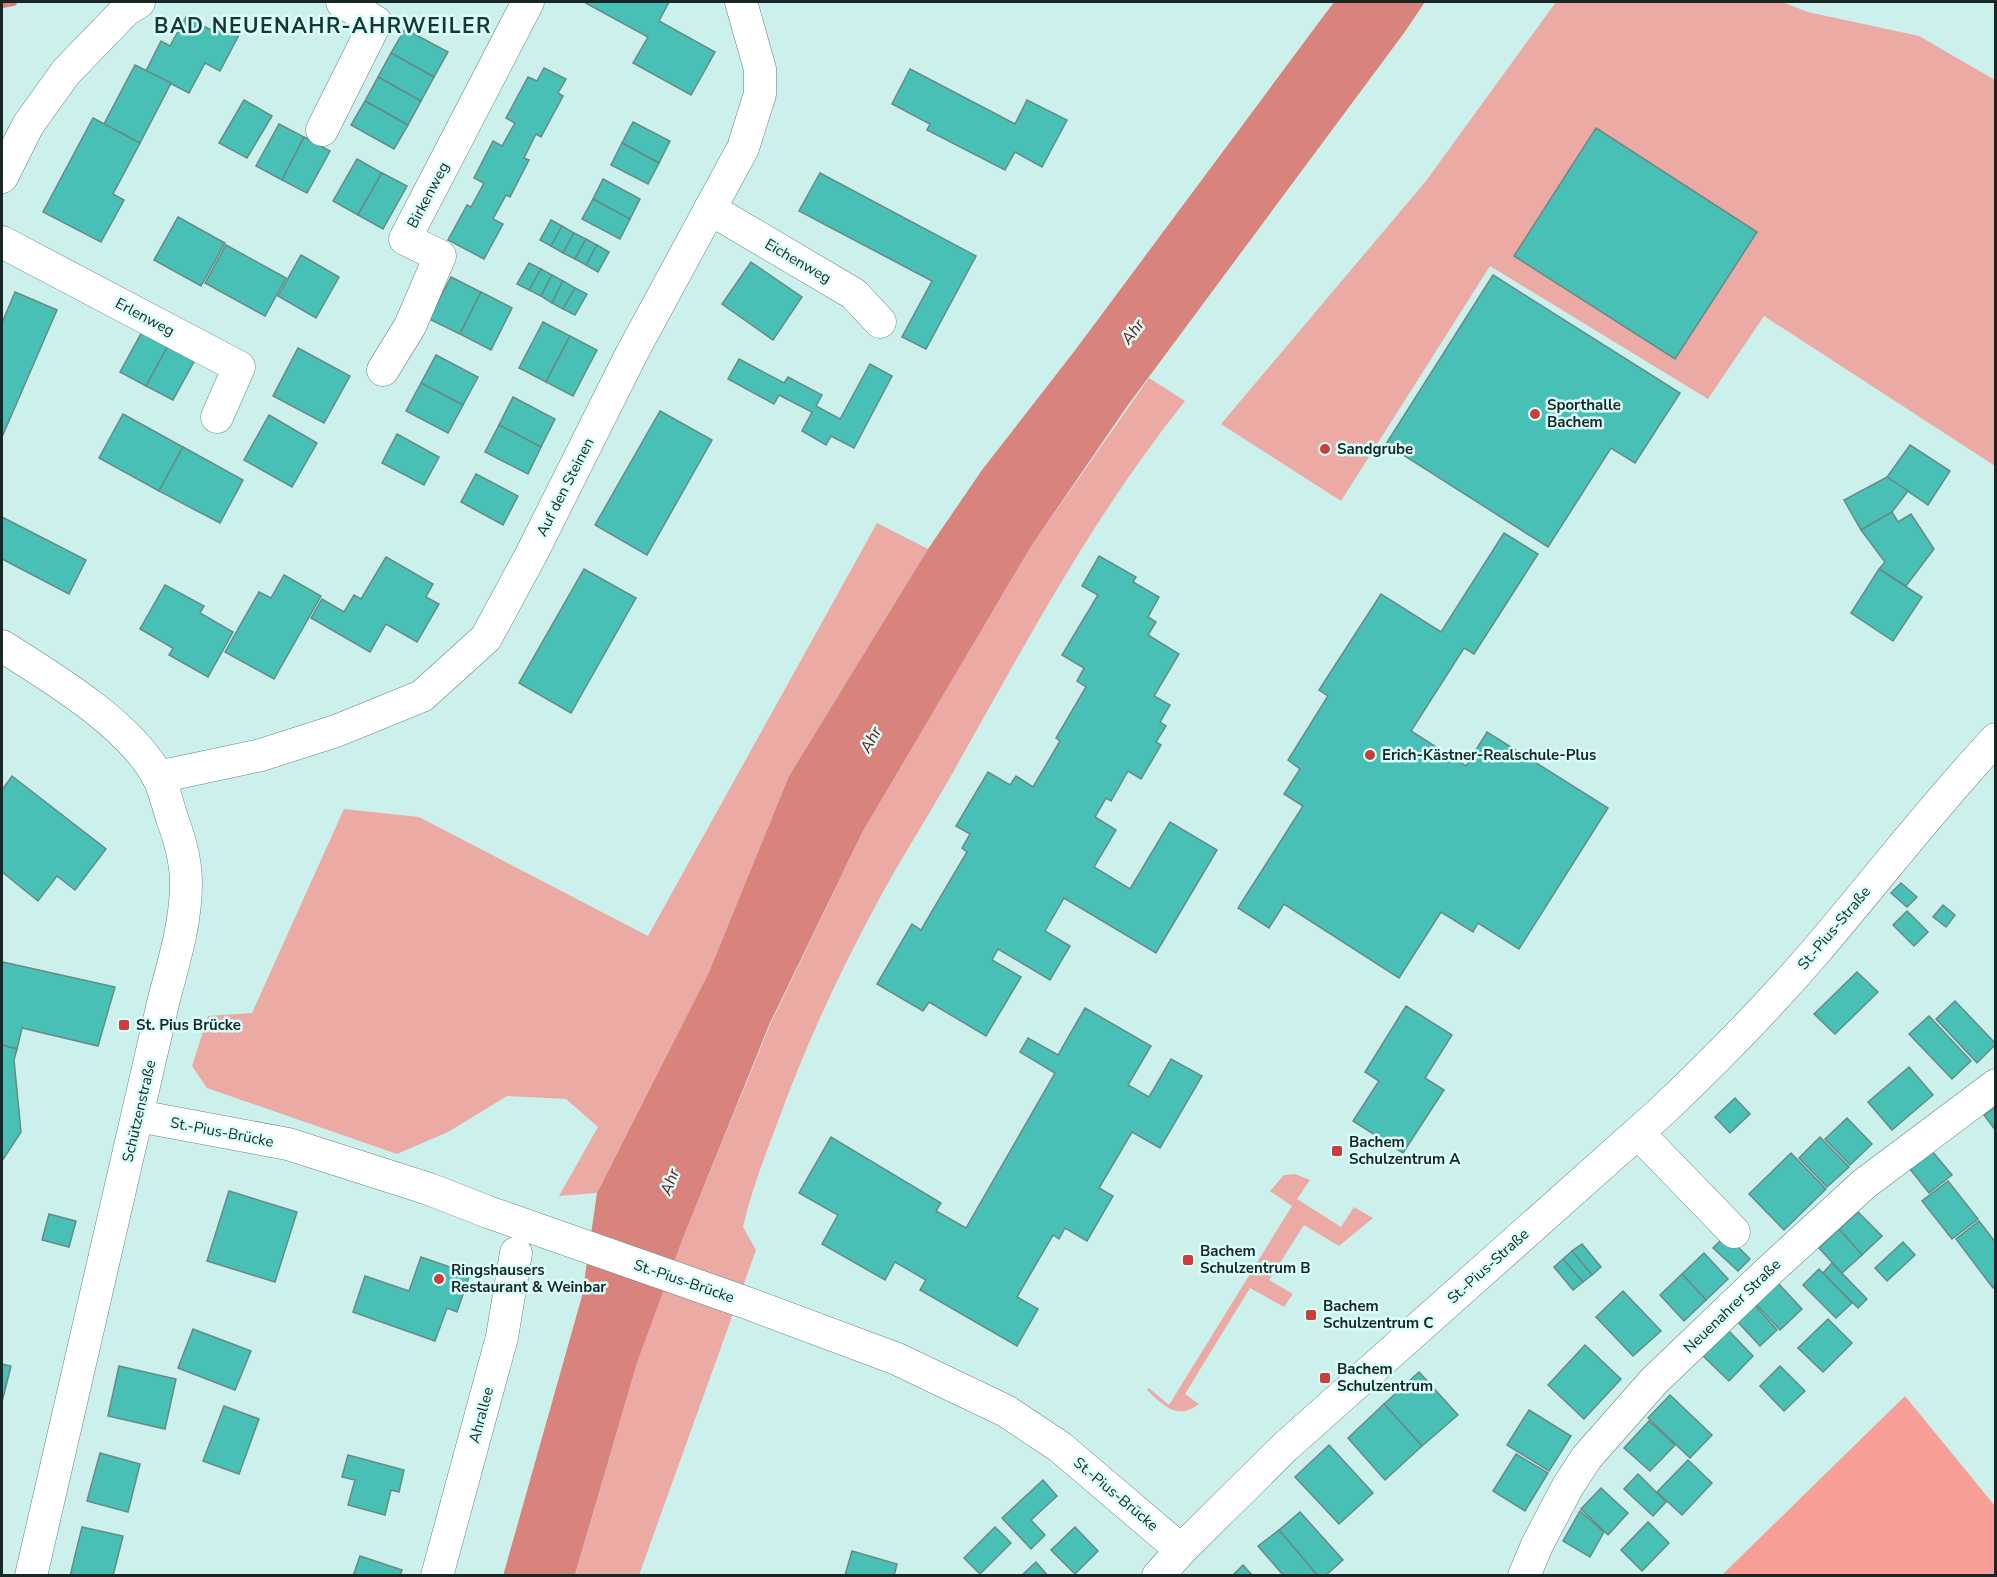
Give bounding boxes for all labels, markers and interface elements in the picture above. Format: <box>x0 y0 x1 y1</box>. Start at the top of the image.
district label: BAD NEUENAHR-AHRWEILER <box>154 12 492 40</box>
street label: Birkenweg <box>402 159 454 231</box>
street label: Eichenweg <box>761 234 835 288</box>
street label: Erlenweg <box>112 293 178 341</box>
water label: Ahr <box>1116 314 1151 350</box>
place label: Sporthalle Bachem <box>1547 395 1621 432</box>
marker: Sporthalle Bachem <box>1528 407 1542 421</box>
street label: Auf den Steinen <box>532 434 598 540</box>
place label: Sandgrube <box>1337 439 1413 459</box>
marker: Sandgrube <box>1318 442 1332 456</box>
water label: Ahr <box>854 722 888 758</box>
place label: Erich-Kästner-Realschule-Plus <box>1382 745 1596 765</box>
marker: Erich-Kästner-Realschule-Plus <box>1363 748 1377 762</box>
street label: St.-Pius-Straße <box>1793 882 1875 974</box>
place label: St. Pius Brücke <box>136 1015 241 1035</box>
marker: St. Pius Brücke <box>117 1018 131 1032</box>
street label: Schützenstraße <box>118 1058 161 1164</box>
street label: St.-Pius-Brücke <box>169 1112 275 1152</box>
place label: Bachem Schulzentrum A <box>1349 1132 1461 1169</box>
marker: Bachem Schulzentrum A <box>1330 1144 1344 1158</box>
water label: Ahr <box>655 1165 685 1199</box>
street label: St.-Pius-Straße <box>1443 1224 1533 1308</box>
place label: Bachem Schulzentrum B <box>1200 1241 1311 1278</box>
marker: Bachem Schulzentrum B <box>1181 1253 1195 1267</box>
street label: St.-Pius-Brücke <box>631 1254 737 1308</box>
street label: Neuenahrer Straße <box>1679 1254 1785 1358</box>
place label: Ringshausers Restaurant & Weinbar <box>451 1260 606 1297</box>
marker: Ringshausers Restaurant & Weinbar <box>432 1272 446 1286</box>
place label: Bachem Schulzentrum C <box>1323 1296 1433 1333</box>
marker: Bachem Schulzentrum C <box>1304 1308 1318 1322</box>
place label: Bachem Schulzentrum <box>1337 1359 1433 1396</box>
marker: Bachem Schulzentrum <box>1318 1371 1332 1385</box>
street label: Ahrallee <box>464 1385 498 1445</box>
street label: St.-Pius-Brücke <box>1069 1453 1163 1535</box>

